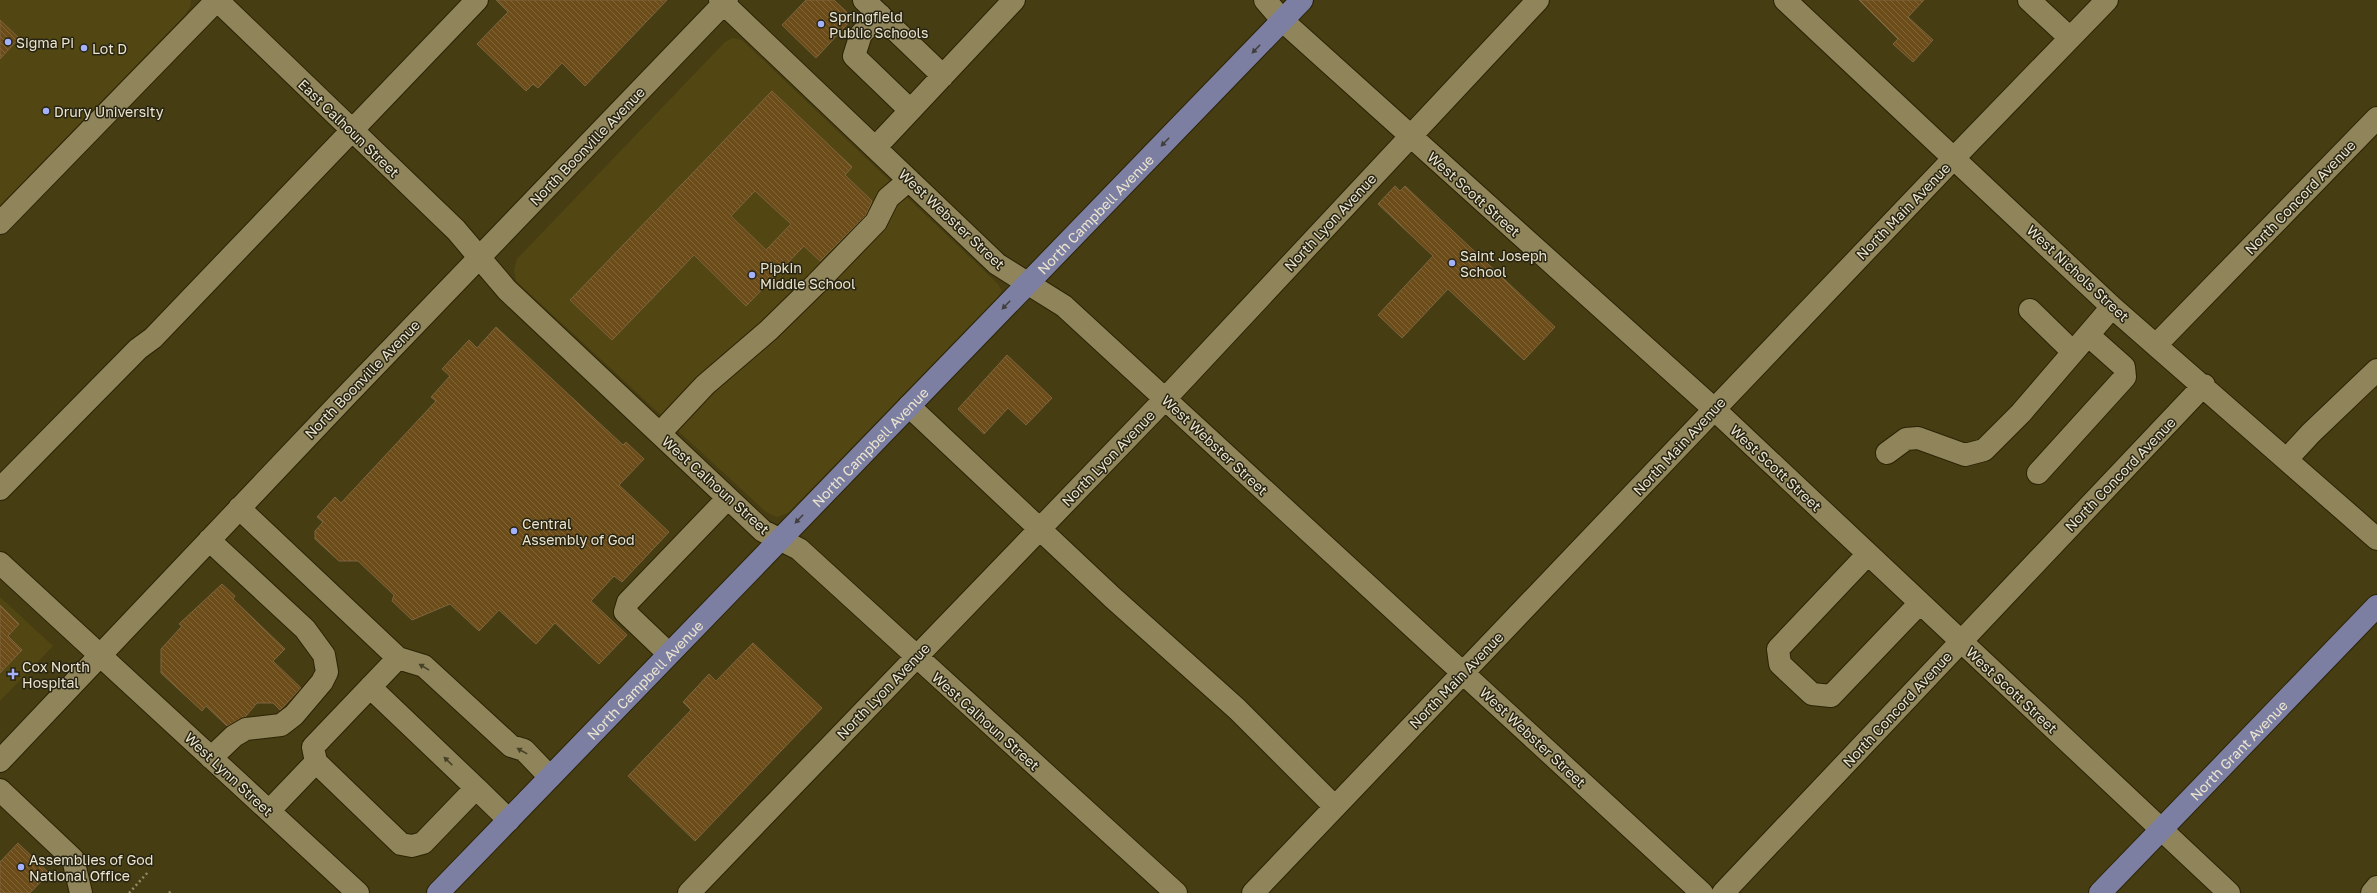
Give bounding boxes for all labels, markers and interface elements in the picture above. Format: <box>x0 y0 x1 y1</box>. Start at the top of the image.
place label: Springfield Public Schools <box>829 8 929 41</box>
marker: Springfield Public Schools <box>816 19 826 29</box>
place label: Sigma Pi <box>16 34 74 51</box>
marker: Sigma Pi <box>3 37 13 47</box>
place label: Lot D <box>92 40 127 57</box>
marker: Lot D <box>79 43 89 53</box>
one-way arrow <box>1251 44 1261 54</box>
street label: East Calhoun Street <box>295 75 403 181</box>
street label: North Boonville Avenue <box>526 83 648 209</box>
place label: Drury University <box>54 103 164 120</box>
marker: Drury University <box>41 106 51 116</box>
street label: North Concord Avenue <box>2241 136 2359 258</box>
one-way arrow <box>1160 137 1170 147</box>
street label: West Scott Street <box>1424 148 1524 240</box>
street label: North Campbell Avenue <box>1033 151 1157 277</box>
street label: North Main Avenue <box>1853 159 1953 263</box>
street label: West Webster Street <box>895 165 1009 273</box>
street label: North Lyon Avenue <box>1281 170 1379 274</box>
street label: West Nichols Street <box>2023 221 2133 325</box>
place label: Saint Joseph School <box>1460 247 1547 280</box>
marker: Saint Joseph School <box>1447 258 1457 268</box>
place label: Pipkin Middle School <box>760 259 855 292</box>
marker: Pipkin Middle School <box>747 270 757 280</box>
one-way arrow <box>1002 300 1011 310</box>
street label: North Boonville Avenue <box>301 316 423 442</box>
street label: North Campbell Avenue <box>808 383 931 510</box>
street label: West Webster Street <box>1158 391 1272 499</box>
street label: North Main Avenue <box>1629 393 1729 499</box>
street label: North Lyon Avenue <box>1058 406 1158 510</box>
street label: North Concord Avenue <box>2061 413 2179 535</box>
street label: West Scott Street <box>1727 421 1825 515</box>
street label: West Calhoun Street <box>659 432 773 538</box>
one-way arrow <box>794 514 804 524</box>
place label: Central Assembly of God <box>522 515 635 548</box>
marker: Central Assembly of God <box>509 526 519 536</box>
street label: North Campbell Avenue <box>583 616 706 743</box>
street label: North Main Avenue <box>1406 628 1506 732</box>
street label: North Lyon Avenue <box>833 639 933 743</box>
street label: West Scott Street <box>1963 643 2061 737</box>
street label: North Concord Avenue <box>1839 648 1955 770</box>
place label: Cox North Hospital <box>22 658 90 691</box>
one-way arrow <box>418 664 430 671</box>
marker: Cox North Hospital <box>7 668 19 680</box>
street label: West Calhoun Street <box>929 668 1043 774</box>
street label: West Webster Street <box>1476 683 1590 791</box>
street label: North Grant Avenue <box>2186 696 2290 803</box>
street label: West Lynn Street <box>181 729 277 819</box>
one-way arrow <box>516 748 528 754</box>
one-way arrow <box>443 756 453 766</box>
place label: Assemblies of God National Office <box>29 851 153 884</box>
marker: Assemblies of God National Office <box>16 862 26 872</box>

